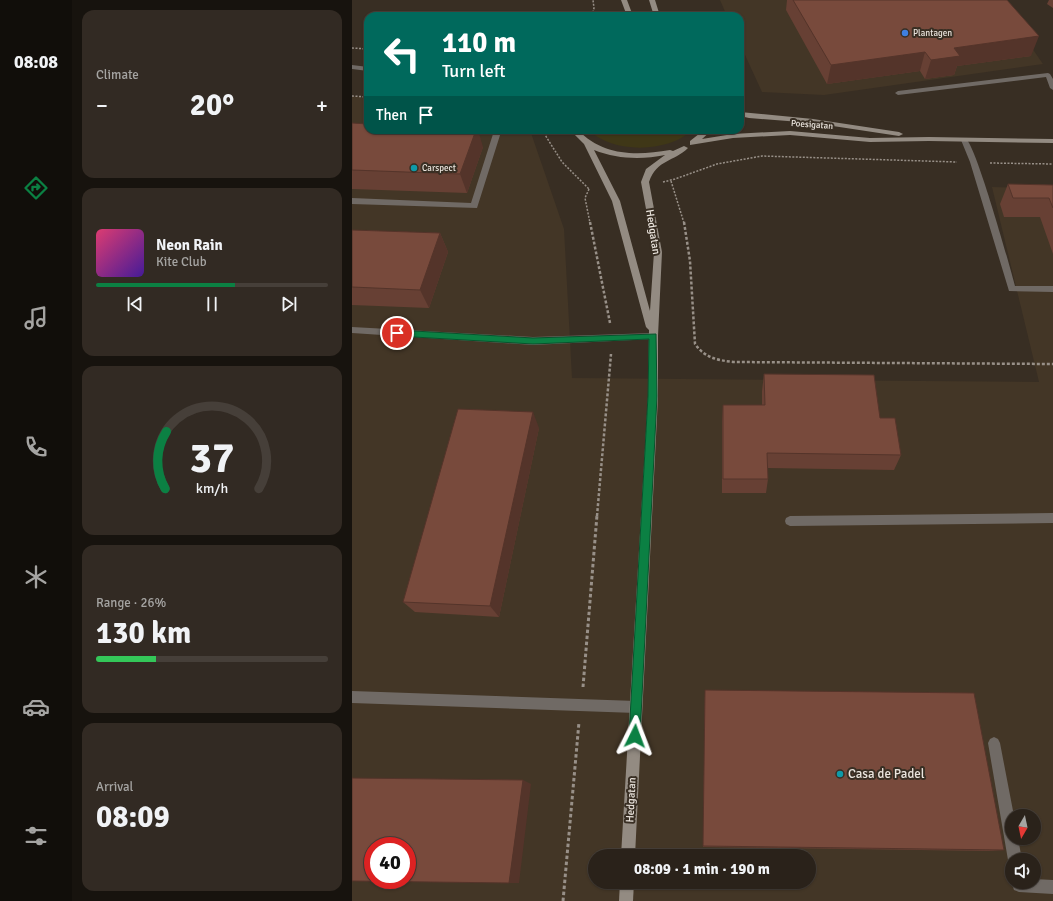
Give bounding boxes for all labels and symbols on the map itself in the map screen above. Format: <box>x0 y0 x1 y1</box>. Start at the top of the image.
marker: Plantagen <box>900 28 910 38</box>
place label: Plantagen <box>913 28 952 39</box>
street label: Poesigatan <box>791 118 834 132</box>
marker: Carspect <box>409 163 419 173</box>
place label: Carspect <box>422 163 456 174</box>
street label: Hedgatan <box>643 209 663 255</box>
pin <box>380 316 414 350</box>
position arrow <box>614 715 656 757</box>
place label: Casa de Padel <box>848 766 925 782</box>
marker: Casa de Padel <box>835 769 845 779</box>
street label: Hedgatan <box>623 777 639 823</box>
north arrow <box>1005 809 1041 845</box>
speed limit sign: 40 <box>364 837 416 889</box>

